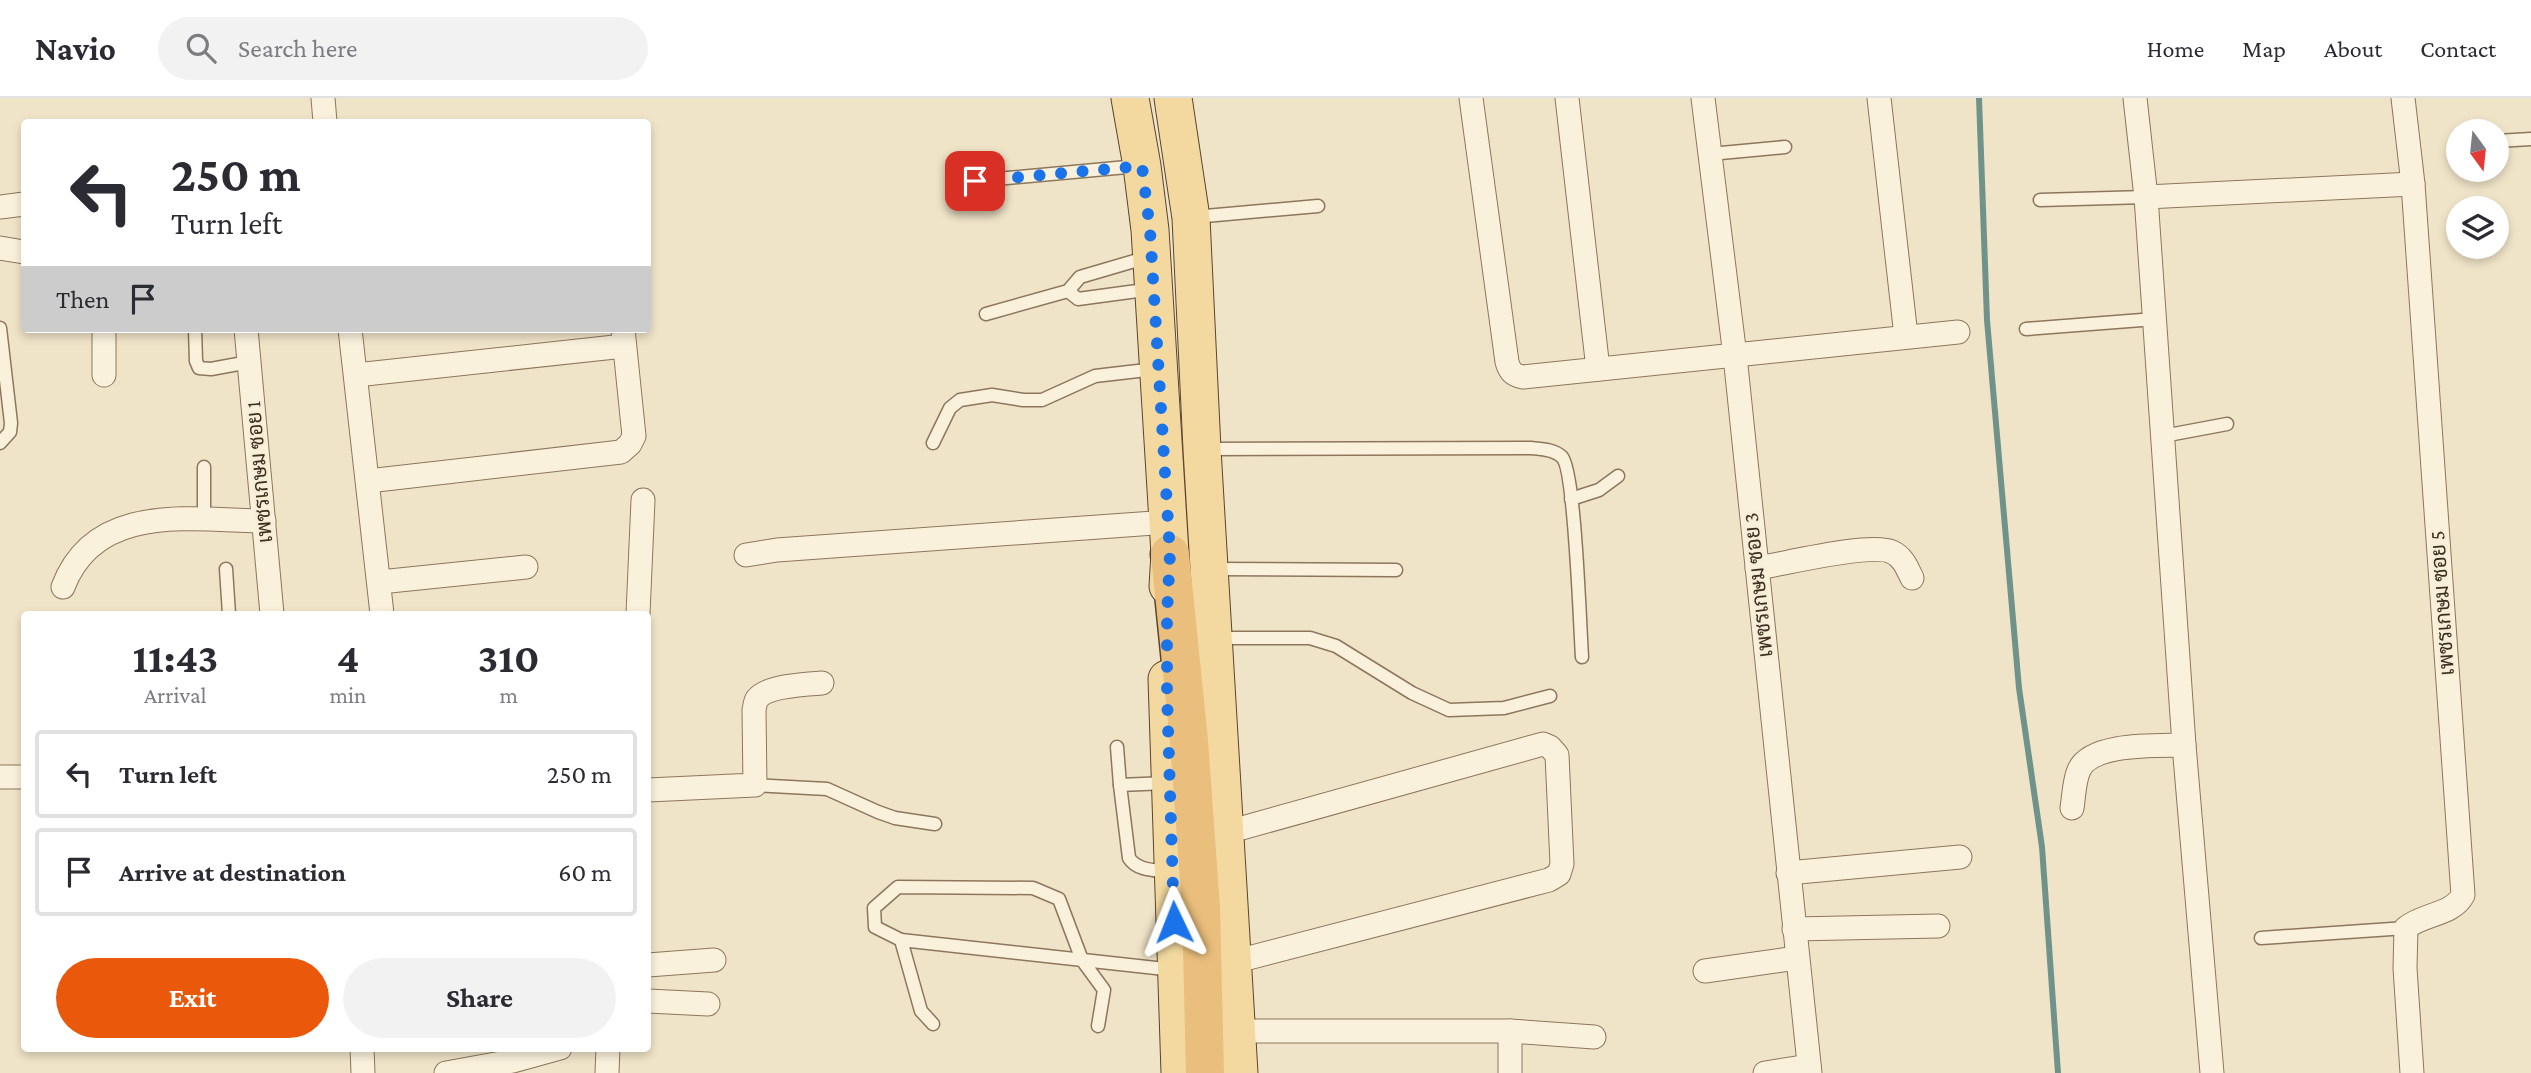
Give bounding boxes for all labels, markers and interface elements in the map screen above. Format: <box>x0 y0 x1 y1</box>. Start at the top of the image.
search box <box>158 17 648 80</box>
icon: search <box>182 29 220 67</box>
text: Navio <box>35 30 116 67</box>
text: Search here <box>238 34 357 63</box>
text: Home <box>2147 35 2204 62</box>
text: Map <box>2242 35 2286 62</box>
text: About <box>2324 35 2382 62</box>
text: Contact <box>2420 35 2496 62</box>
north arrow <box>2446 119 2510 182</box>
map controls <box>2446 119 2509 259</box>
icon: left <box>56 147 147 238</box>
text: 250 m <box>171 147 301 202</box>
pin <box>945 151 1005 211</box>
icon: arrive <box>956 162 994 200</box>
button: layers <box>2446 196 2509 259</box>
text: Turn left <box>171 205 282 241</box>
icon: arrive <box>124 280 162 318</box>
text: Then <box>56 285 110 314</box>
street label: เพชรเกษม ซอย 1 <box>241 400 277 544</box>
street label: เพชรเกษม ซอย 3 <box>1738 511 1778 659</box>
street label: เพชรเกษม ซอย 5 <box>2425 530 2459 676</box>
text: 11:43 <box>132 634 218 681</box>
text: 4 <box>337 634 359 681</box>
text: 310 <box>478 634 540 681</box>
text: Arrival <box>144 682 207 708</box>
text: min <box>330 682 366 708</box>
text: m <box>499 682 518 708</box>
icon: left <box>60 755 98 793</box>
text: Turn left <box>119 760 217 789</box>
text: 250 m <box>547 760 612 789</box>
icon: arrive <box>60 853 98 891</box>
text: Arrive at destination <box>119 858 346 887</box>
text: 60 m <box>558 858 612 887</box>
position arrow <box>1137 885 1211 959</box>
button: Exit <box>56 958 329 1038</box>
button: Share <box>343 958 616 1038</box>

